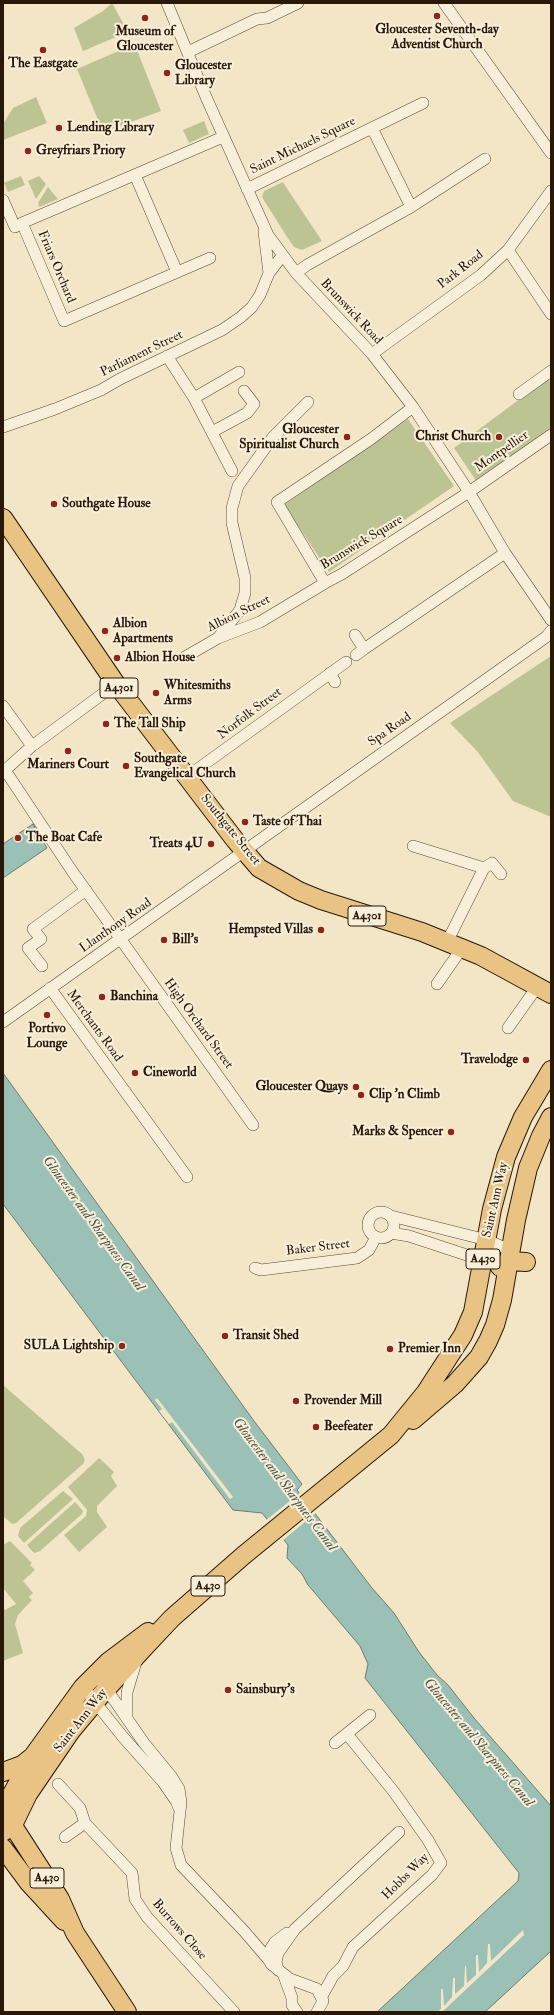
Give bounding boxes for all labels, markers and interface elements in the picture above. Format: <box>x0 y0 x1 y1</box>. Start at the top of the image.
marker: Gloucester Seventh-day Adventist Church <box>432 11 442 21</box>
marker: Museum of Gloucester <box>140 13 150 23</box>
place label: Gloucester Seventh-day Adventist Church <box>375 22 499 53</box>
place label: Museum of Gloucester <box>115 24 175 55</box>
marker: The Eastgate <box>38 45 48 55</box>
place label: The Eastgate <box>8 56 78 72</box>
place label: Gloucester Library <box>175 58 232 89</box>
marker: Gloucester Library <box>162 68 172 78</box>
street label: Saint Michaels Square <box>248 114 358 178</box>
place label: Lending Library <box>67 120 154 136</box>
marker: Lending Library <box>54 123 64 133</box>
place label: Greyfriars Priory <box>36 143 125 159</box>
marker: Greyfriars Priory <box>23 146 33 156</box>
street label: Friars Orchard <box>34 228 78 306</box>
street label: Park Road <box>435 247 487 293</box>
street label: Brunswick Road <box>317 276 385 348</box>
street label: Parliament Street <box>98 327 186 381</box>
place label: Gloucester Spiritualist Church <box>239 422 339 453</box>
street label: Montpellier <box>472 428 532 476</box>
place label: Christ Church <box>415 429 491 445</box>
marker: Gloucester Spiritualist Church <box>342 432 352 442</box>
marker: Christ Church <box>494 432 504 442</box>
place label: Southgate House <box>62 496 151 512</box>
marker: Southgate House <box>49 499 59 509</box>
street label: Brunswick Square <box>318 512 406 574</box>
street label: Albion Street <box>205 592 273 636</box>
place label: Albion Apartments <box>113 616 173 647</box>
marker: Albion Apartments <box>100 626 110 636</box>
place label: Albion House <box>125 650 195 666</box>
marker: Albion House <box>112 653 122 663</box>
road number: A4301 <box>100 678 138 698</box>
place label: Whitesmiths Arms <box>164 678 231 709</box>
street label: Norfolk Street <box>215 685 285 743</box>
marker: Whitesmiths Arms <box>151 688 161 698</box>
street label: Spa Road <box>365 710 415 750</box>
place label: The Tall Ship <box>114 716 186 732</box>
marker: The Tall Ship <box>101 719 111 729</box>
marker: Mariners Court <box>63 746 73 756</box>
place label: Southgate Evangelical Church <box>134 751 236 782</box>
place label: Mariners Court <box>27 757 109 773</box>
marker: Southgate Evangelical Church <box>121 761 131 771</box>
street label: Southgate Street <box>197 791 263 869</box>
place label: Taste of Thai <box>253 814 322 830</box>
marker: Taste of Thai <box>240 817 250 827</box>
place label: The Boat Cafe <box>26 830 102 846</box>
marker: The Boat Cafe <box>13 833 23 843</box>
place label: Treats 4U <box>150 836 203 852</box>
marker: Treats 4U <box>206 839 216 849</box>
street label: Llanthony Road <box>77 895 155 957</box>
road number: A4301 <box>348 906 386 926</box>
place label: Hempsted Villas <box>228 922 313 938</box>
marker: Hempsted Villas <box>316 925 326 935</box>
place label: Bill's <box>172 932 198 948</box>
marker: Bill's <box>159 935 169 945</box>
street label: High Orchard Street <box>160 976 236 1072</box>
street label: Merchants Road <box>63 987 125 1065</box>
place label: Banchina <box>110 989 158 1005</box>
marker: Banchina <box>97 992 107 1002</box>
marker: Portivo Lounge <box>42 1010 52 1020</box>
place label: Portivo Lounge <box>27 1021 67 1052</box>
place label: Travelodge <box>461 1052 518 1068</box>
marker: Travelodge <box>521 1055 531 1065</box>
place label: Cineworld <box>143 1065 197 1081</box>
marker: Cineworld <box>130 1068 140 1078</box>
place label: Gloucester Quays <box>255 1079 348 1095</box>
marker: Gloucester Quays <box>351 1082 361 1092</box>
place label: Clip 'n Climb <box>369 1087 440 1103</box>
marker: Clip 'n Climb <box>356 1090 366 1100</box>
place label: Marks & Spencer <box>352 1124 443 1140</box>
marker: Marks & Spencer <box>446 1127 456 1137</box>
water label: Gloucester and Sharpness Canal <box>38 1153 148 1295</box>
street label: Saint Ann Way <box>480 1161 512 1239</box>
street label: Baker Street <box>285 1236 351 1260</box>
road number: A430 <box>466 1249 500 1269</box>
place label: Transit Shed <box>233 1328 299 1344</box>
marker: Transit Shed <box>220 1331 230 1341</box>
place label: SULA Lightship <box>24 1338 114 1354</box>
marker: SULA Lightship <box>117 1341 127 1351</box>
place label: Premier Inn <box>398 1341 461 1357</box>
marker: Premier Inn <box>385 1344 395 1354</box>
place label: Provender Mill <box>304 1393 382 1409</box>
marker: Provender Mill <box>291 1396 301 1406</box>
water label: Gloucester and Sharpness Canal <box>228 1415 340 1555</box>
place label: Beefeater <box>324 1419 373 1435</box>
marker: Beefeater <box>311 1422 321 1432</box>
road number: A430 <box>191 1576 225 1596</box>
water label: Gloucester and Sharpness Canal <box>419 1675 537 1811</box>
place label: Sainsbury's <box>236 1682 295 1698</box>
marker: Sainsbury's <box>223 1685 233 1695</box>
street label: Saint Ann Way <box>51 1686 111 1756</box>
street label: Hobbs Way <box>379 1850 433 1904</box>
road number: A430 <box>30 1868 64 1888</box>
street label: Burrows Close <box>148 1896 210 1964</box>

